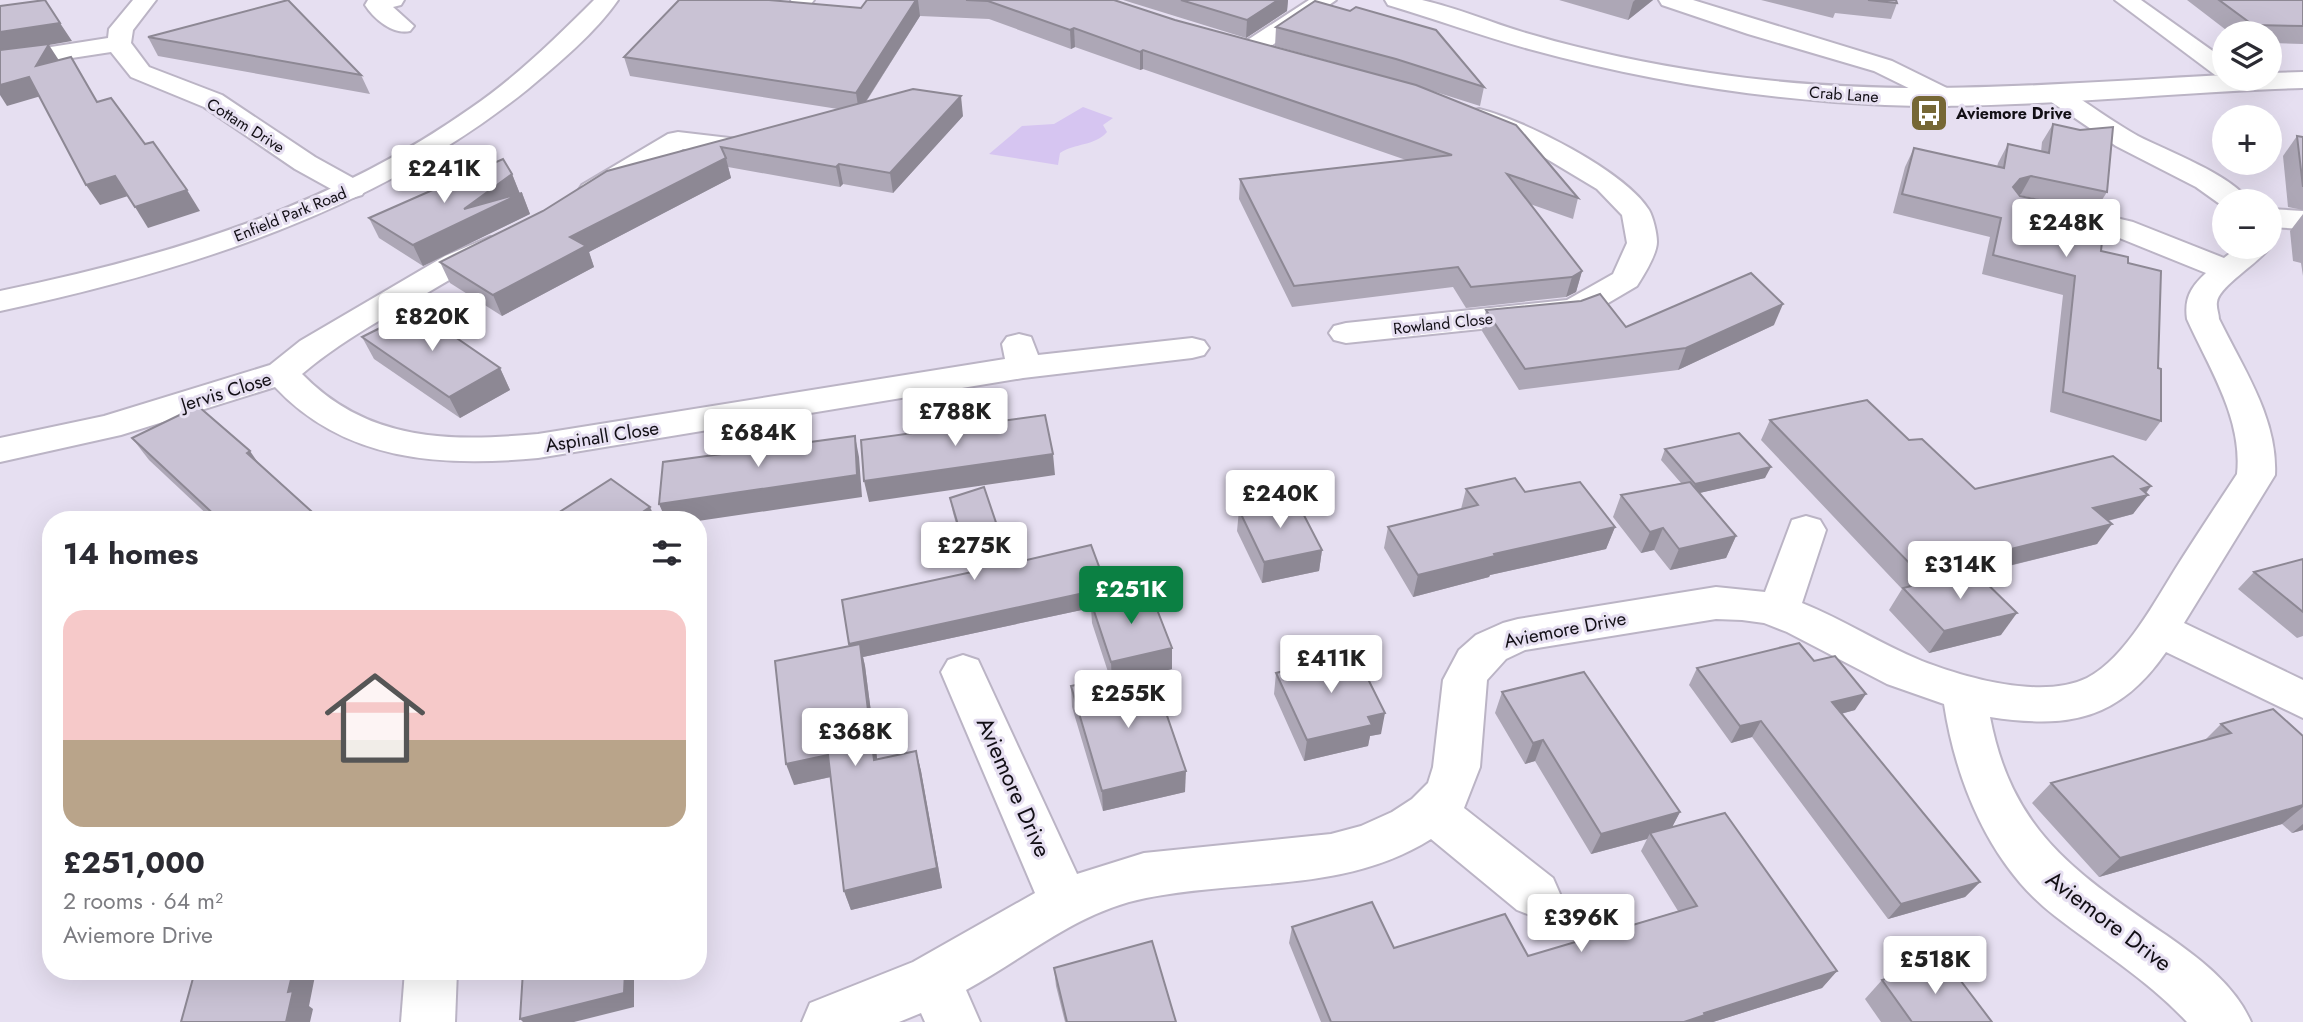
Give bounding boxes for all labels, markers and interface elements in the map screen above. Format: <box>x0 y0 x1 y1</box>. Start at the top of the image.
map controls <box>2212 21 2282 259</box>
button: layers <box>2212 21 2282 91</box>
street label: Crab Lane <box>1808 81 1879 108</box>
street label: Cottam Drive <box>202 92 289 158</box>
bus stop icon: Aviemore Drive <box>1908 92 1950 134</box>
place label: Aviemore Drive <box>1955 102 2072 125</box>
button: + <box>2212 105 2282 175</box>
pin: £241K <box>395 146 493 205</box>
text: £241K <box>408 151 480 185</box>
street label: Enfield Park Road <box>230 181 350 248</box>
button: − <box>2212 189 2282 259</box>
pin: £248K <box>2017 200 2115 259</box>
text: £248K <box>2028 205 2104 239</box>
pin: £820K <box>383 294 481 353</box>
text: £820K <box>395 299 469 333</box>
street label: Rowland Close <box>1392 307 1494 340</box>
street label: Jervis Close <box>175 365 275 419</box>
pin: £788K <box>906 388 1004 448</box>
text: £788K <box>919 394 991 428</box>
pin: £684K <box>709 410 807 469</box>
street label: Aspinall Close <box>543 414 661 459</box>
text: £684K <box>720 415 796 449</box>
pin: £240K <box>1231 470 1329 530</box>
text: £240K <box>1242 476 1318 510</box>
pin: £275K <box>925 522 1023 582</box>
text: £275K <box>937 528 1011 562</box>
text: 14 homes <box>63 532 198 575</box>
icon: filters <box>648 534 686 572</box>
pin: £314K <box>1911 542 2009 601</box>
text: £314K <box>1924 547 1996 581</box>
pin: £251K <box>1082 566 1180 626</box>
text: £251K <box>1095 572 1167 606</box>
street label: Aviemore Drive <box>1502 604 1629 655</box>
pin: £411K <box>1282 636 1380 695</box>
text: £411K <box>1296 641 1366 675</box>
icon: home <box>312 655 438 781</box>
pin: £255K <box>1079 670 1177 730</box>
text: £255K <box>1091 676 1165 710</box>
pin: £368K <box>806 708 904 768</box>
street label: Aviemore Drive <box>968 712 1060 863</box>
text: £368K <box>818 714 892 748</box>
text: £251,000 <box>63 841 205 884</box>
street label: Aviemore Drive <box>2039 862 2179 980</box>
text: 2 rooms · 64 m² <box>63 884 223 918</box>
pin: £396K <box>1532 894 1630 954</box>
text: £396K <box>1543 900 1619 934</box>
text: Aviemore Drive <box>63 918 213 952</box>
pin: £518K <box>1886 936 1984 996</box>
text: £518K <box>1899 942 1971 976</box>

